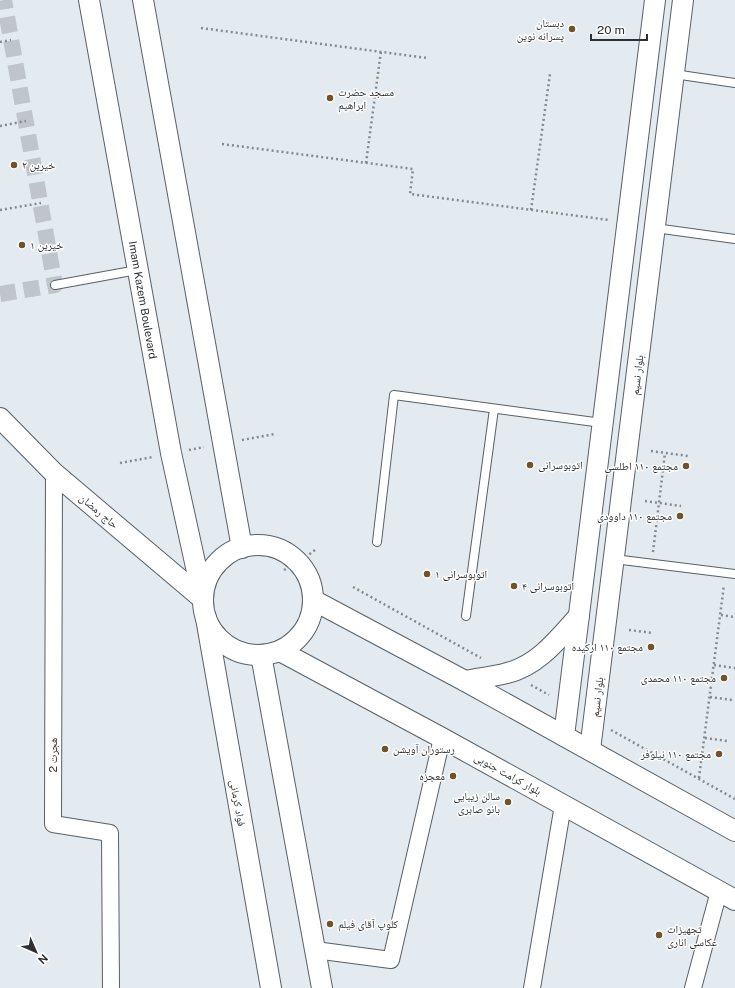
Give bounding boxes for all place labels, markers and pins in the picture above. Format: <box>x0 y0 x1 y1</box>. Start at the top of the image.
place label: دبستان پسرانه نوین <box>517 17 564 43</box>
marker: دبستان پسرانه نوین <box>567 24 577 34</box>
place label: مسجد حضرت ابراهیم <box>338 86 394 113</box>
marker: مسجد حضرت ابراهیم <box>325 93 335 103</box>
place label: خیرین ۲ <box>22 159 55 172</box>
marker: خیرین ۲ <box>9 160 19 170</box>
place label: خیرین ۱ <box>30 239 63 252</box>
marker: خیرین ۱ <box>17 240 27 250</box>
place label: اتوبوسرانی <box>538 459 583 472</box>
marker: اتوبوسرانی <box>525 460 535 470</box>
place label: مجتمع ۱۱۰ اطلسی <box>604 460 678 473</box>
marker: مجتمع ۱۱۰ اطلسی <box>681 461 691 471</box>
place label: مجتمع ۱۱۰ داوودی <box>597 510 672 523</box>
marker: مجتمع ۱۱۰ داوودی <box>675 511 685 521</box>
place label: اتوبوسرانی ۱ <box>435 568 487 581</box>
marker: اتوبوسرانی ۱ <box>422 569 432 579</box>
place label: اتوبوسرانی ۴ <box>522 580 574 593</box>
marker: اتوبوسرانی ۴ <box>509 581 519 591</box>
place label: مجتمع ۱۱۰ ارکیده <box>572 641 643 654</box>
marker: مجتمع ۱۱۰ ارکیده <box>646 642 656 652</box>
place label: مجتمع ۱۱۰ محمدی <box>641 672 716 685</box>
marker: مجتمع ۱۱۰ محمدی <box>719 673 729 683</box>
place label: رستوران آویشن <box>393 743 455 756</box>
marker: رستوران آویشن <box>380 744 390 754</box>
place label: مجتمع ۱۱۰ نیلوفر <box>640 748 711 761</box>
marker: مجتمع ۱۱۰ نیلوفر <box>714 749 724 759</box>
place label: معجزه <box>419 770 445 782</box>
marker: معجزه <box>448 771 458 781</box>
place label: سالن زیبایی بانو صابری <box>453 790 500 816</box>
marker: سالن زیبایی بانو صابری <box>503 797 513 807</box>
place label: کلوپ آقای فیلم <box>338 918 399 932</box>
marker: کلوپ آقای فیلم <box>325 919 335 929</box>
place label: تجهیزات عکاسی اناری <box>667 923 718 949</box>
marker: تجهیزات عکاسی اناری <box>654 930 664 940</box>

